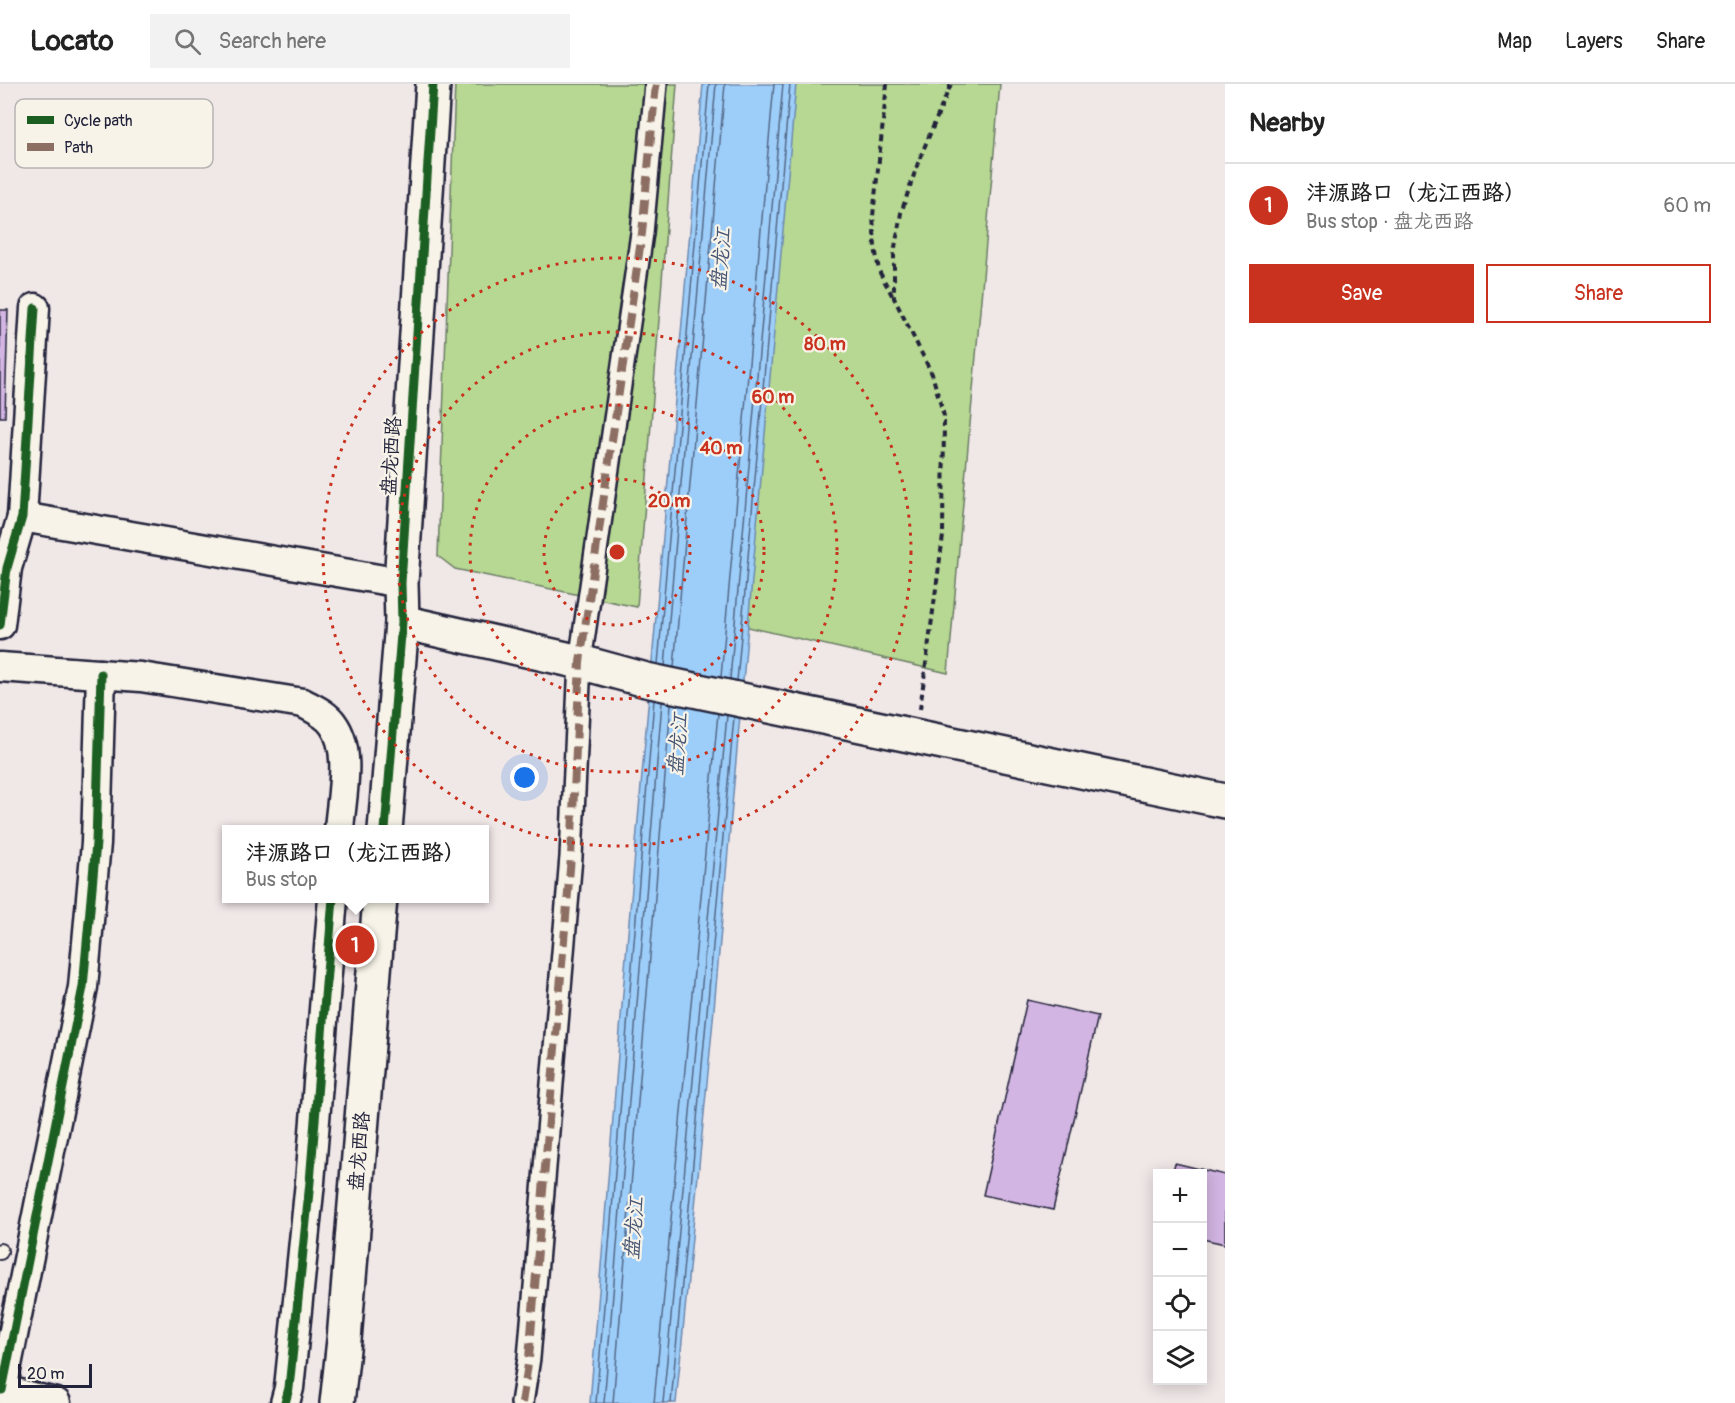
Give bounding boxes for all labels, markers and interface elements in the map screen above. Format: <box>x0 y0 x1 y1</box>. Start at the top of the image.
search box <box>150 14 570 68</box>
text: Locato <box>30 24 114 59</box>
icon: search <box>171 25 204 58</box>
text: Search here <box>219 27 326 55</box>
text: Map <box>1497 28 1532 55</box>
text: Layers <box>1565 28 1623 55</box>
text: Share <box>1656 28 1705 55</box>
legend <box>15 99 213 168</box>
text: Nearby <box>1249 107 1325 139</box>
text: Cycle path <box>64 111 132 131</box>
text: Path <box>64 138 93 158</box>
text: 沣源路口（龙江西路） <box>1306 179 1526 207</box>
text: 1 <box>1265 193 1272 218</box>
text: 60 m <box>1664 193 1711 218</box>
text: Bus stop · 盘龙西路 <box>1306 209 1473 234</box>
water label: 盘龙江 <box>705 225 737 292</box>
button: Save <box>1249 264 1474 323</box>
button: Share <box>1486 264 1711 323</box>
text: 80 m <box>804 333 846 356</box>
text: 60 m <box>752 386 794 409</box>
street label: 盘龙西路 <box>376 414 406 497</box>
text: 40 m <box>700 437 742 460</box>
text: 20 m <box>648 490 690 513</box>
centre of rings <box>607 542 627 562</box>
water label: 盘龙江 <box>662 710 694 777</box>
your location <box>510 763 539 792</box>
popup <box>222 825 489 903</box>
text: 沣源路口（龙江西路） <box>245 839 466 867</box>
text: Bus stop <box>245 867 318 892</box>
pin: 1 <box>336 922 374 968</box>
street label: 盘龙西路 <box>343 1109 375 1192</box>
map controls <box>1153 1169 1207 1385</box>
button: + <box>1153 1169 1207 1223</box>
water label: 盘龙江 <box>618 1194 650 1261</box>
button: − <box>1153 1223 1207 1277</box>
button: locate <box>1153 1277 1207 1331</box>
button: layers <box>1153 1331 1207 1385</box>
scale bar <box>18 1361 92 1388</box>
text: 20 m <box>27 1364 65 1384</box>

